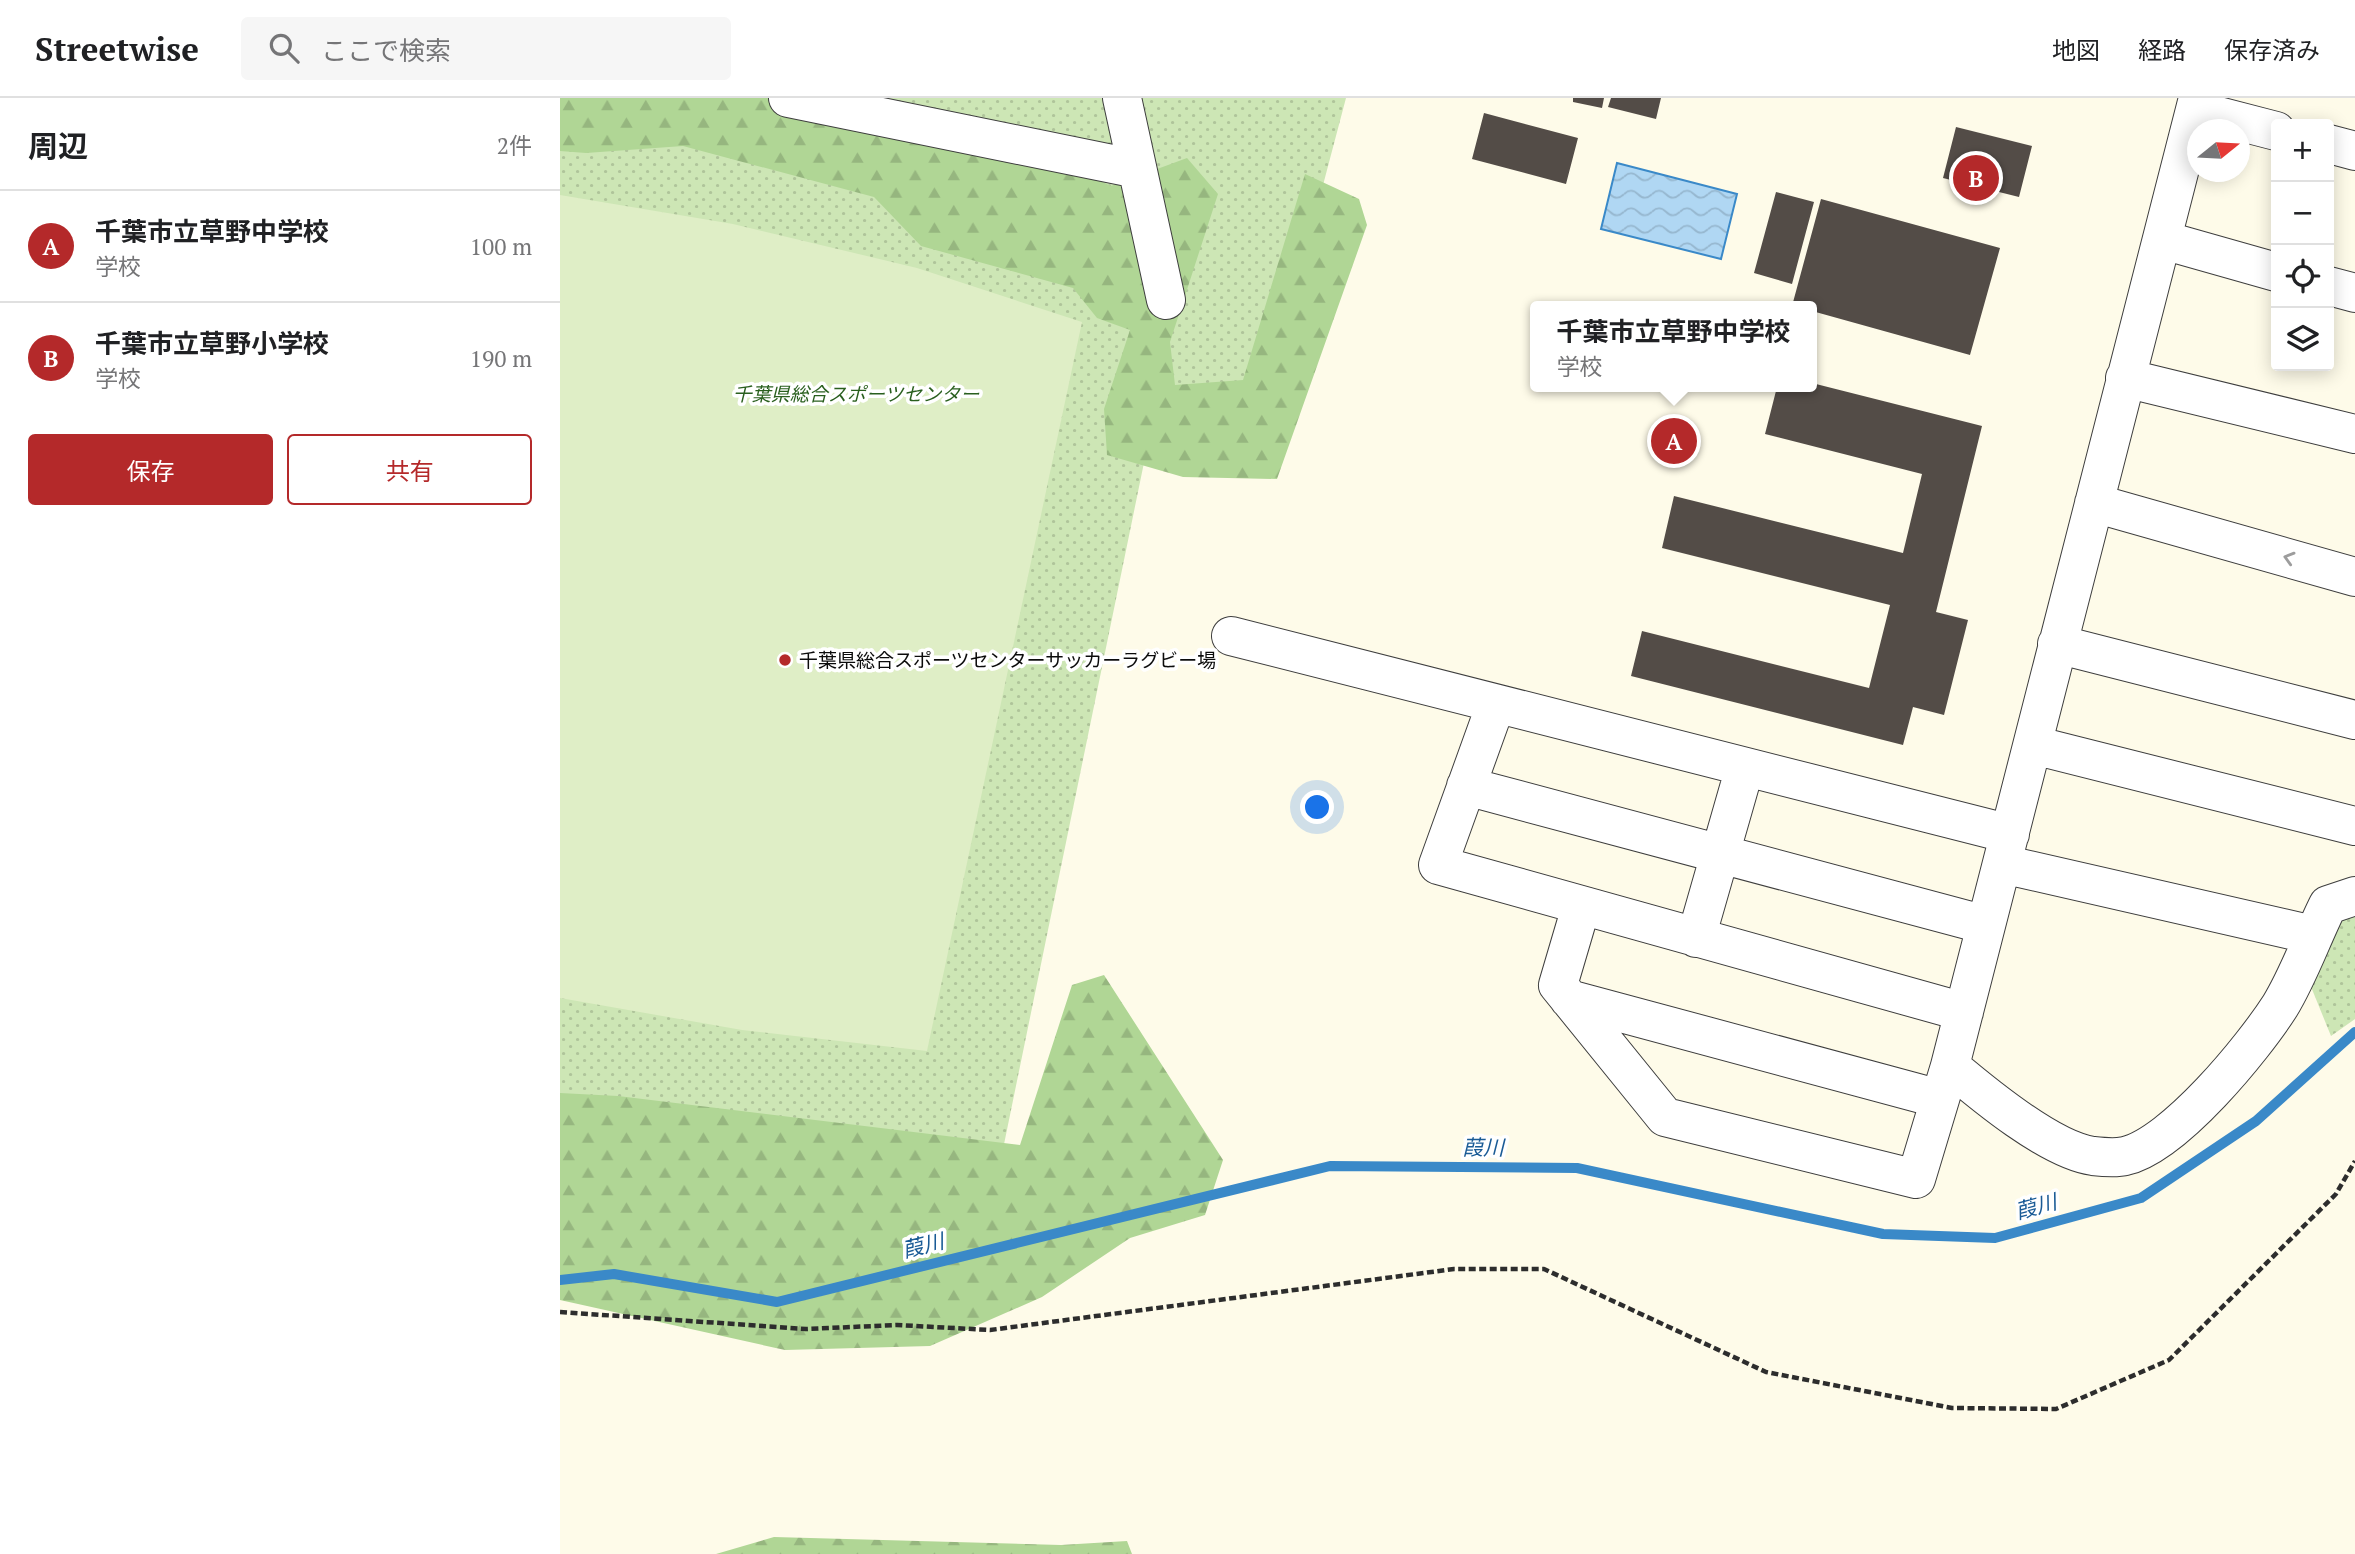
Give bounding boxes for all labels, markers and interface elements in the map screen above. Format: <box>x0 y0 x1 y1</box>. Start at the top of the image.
search box <box>241 17 731 80</box>
text: Streetwise <box>35 27 199 70</box>
icon: search <box>265 29 303 67</box>
text: ここで検索 <box>321 33 451 67</box>
text: 地図 <box>2052 34 2100 66</box>
text: 経路 <box>2138 34 2186 66</box>
text: 保存済み <box>2224 34 2320 66</box>
north arrow <box>2187 119 2250 182</box>
map controls <box>2271 119 2334 371</box>
button: + <box>2271 119 2334 182</box>
text: 周辺 <box>28 126 88 166</box>
text: 2件 <box>497 130 532 161</box>
pin: B <box>1953 152 1999 204</box>
button: − <box>2271 182 2334 245</box>
text: 千葉市立草野中学校 <box>95 214 329 248</box>
text: A <box>43 231 59 262</box>
text: 100 m <box>470 231 532 262</box>
button: locate <box>2271 245 2334 308</box>
text: 学校 <box>95 251 141 282</box>
popup <box>1530 301 1817 392</box>
button: layers <box>2271 308 2334 371</box>
text: 千葉市立草野中学校 <box>1556 314 1791 348</box>
text: 千葉市立草野小学校 <box>95 326 329 360</box>
text: B <box>44 343 58 374</box>
text: 190 m <box>470 343 532 374</box>
text: 学校 <box>1556 351 1602 382</box>
text: 学校 <box>95 363 141 394</box>
park label: 千葉県総合スポーツセンター <box>733 381 980 406</box>
pin: A <box>1651 415 1697 467</box>
button: 保存 <box>28 434 273 505</box>
button: 共有 <box>287 434 532 505</box>
one-way arrow <box>2284 552 2296 566</box>
place label: 千葉県総合スポーツセンターサッカーラグビー場 <box>799 647 1216 672</box>
marker: 千葉県総合スポーツセンターサッカーラグビー場 <box>777 652 793 668</box>
your location <box>1300 790 1334 824</box>
water label: 葭川 <box>1462 1133 1506 1161</box>
water label: 葭川 <box>2012 1187 2062 1225</box>
water label: 葭川 <box>899 1226 948 1264</box>

